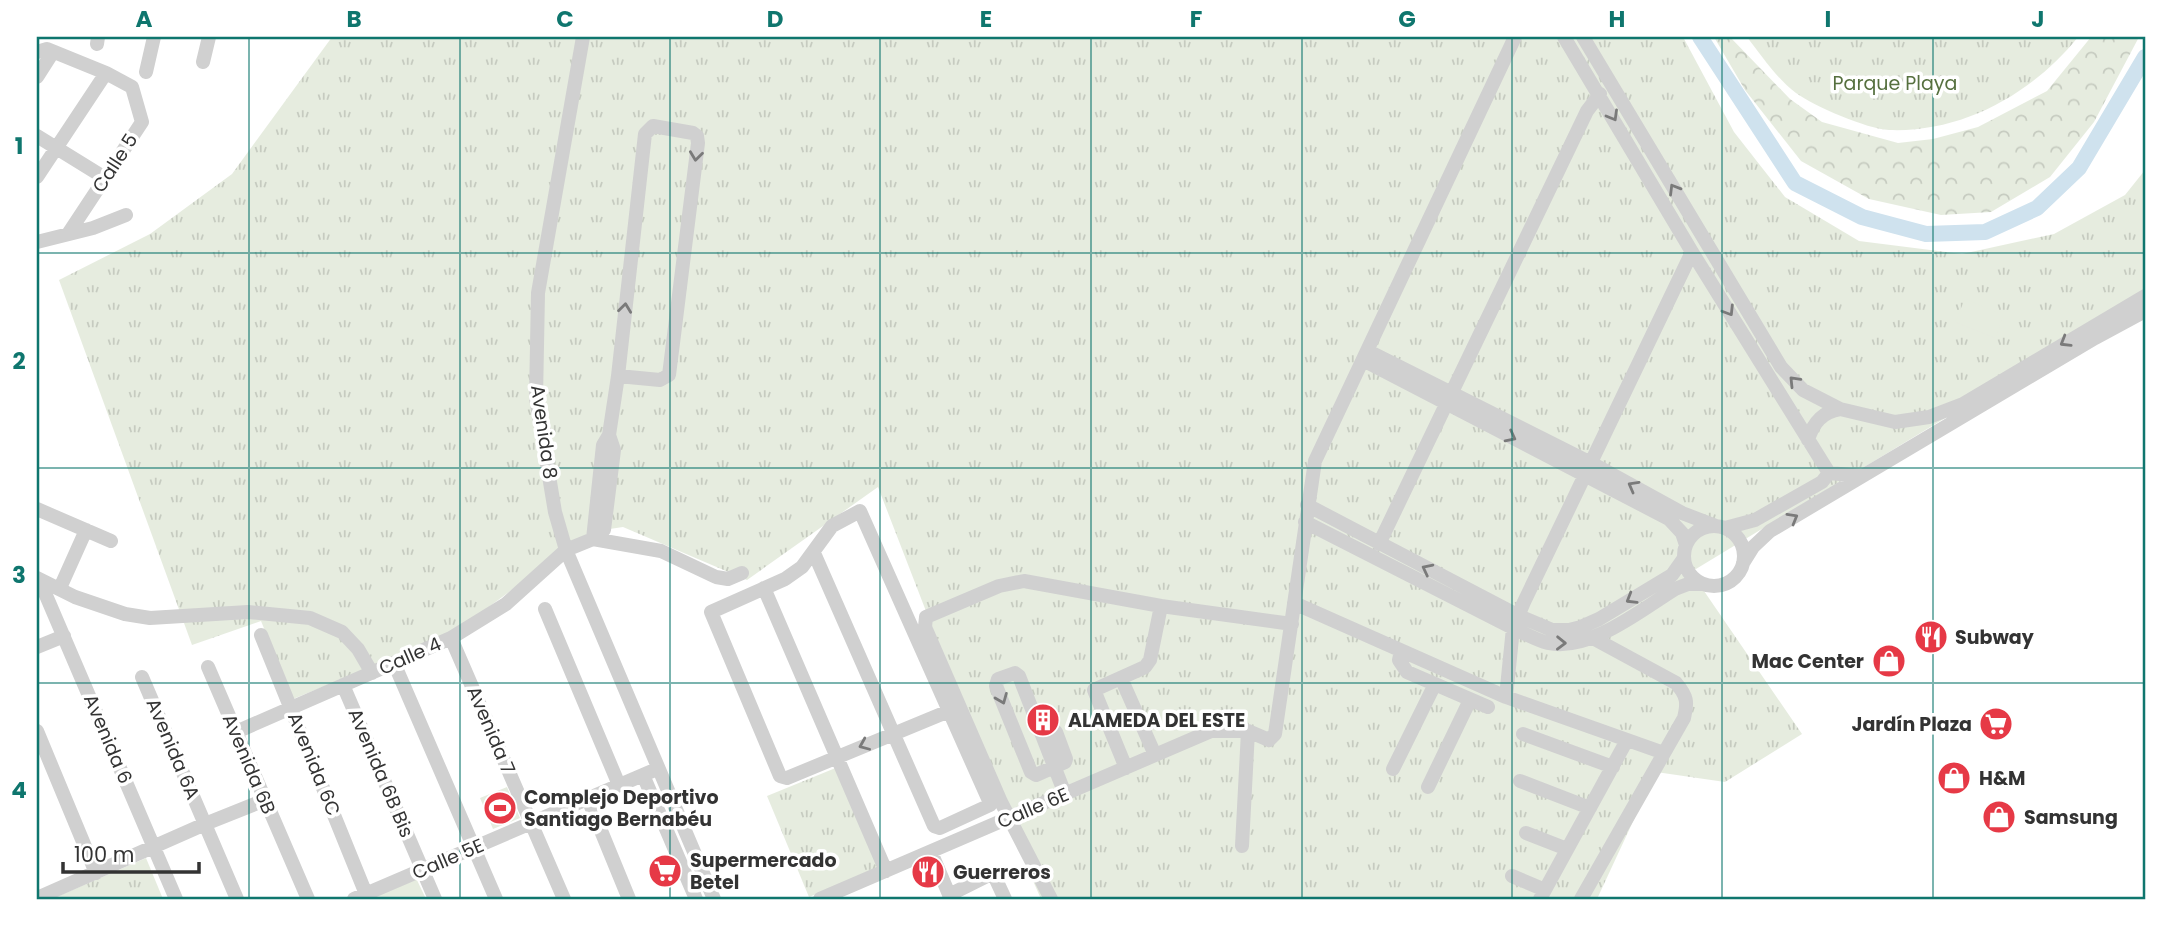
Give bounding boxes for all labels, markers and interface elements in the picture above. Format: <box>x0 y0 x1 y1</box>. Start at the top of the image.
text: A <box>136 3 153 35</box>
text: B <box>346 3 362 35</box>
text: C <box>556 3 574 35</box>
text: D <box>767 3 783 35</box>
text: E <box>980 3 992 35</box>
text: F <box>1190 3 1202 35</box>
text: G <box>1398 3 1416 35</box>
text: H <box>1609 3 1625 35</box>
text: I <box>1825 3 1831 35</box>
text: J <box>2031 3 2045 35</box>
park label: Parque Playa <box>1833 70 1957 97</box>
one-way arrow <box>1604 108 1617 121</box>
street label: Calle 5 <box>86 128 144 198</box>
text: 1 <box>15 130 23 162</box>
one-way arrow <box>689 150 704 162</box>
one-way arrow <box>1669 183 1682 196</box>
one-way arrow <box>618 302 633 314</box>
one-way arrow <box>1720 304 1733 317</box>
one-way arrow <box>2059 334 2072 347</box>
text: 2 <box>12 345 26 377</box>
one-way arrow <box>1790 376 1803 389</box>
street label: Avenida 8 <box>524 383 564 481</box>
one-way arrow <box>1504 428 1516 442</box>
one-way arrow <box>1628 481 1640 494</box>
one-way arrow <box>1786 513 1798 526</box>
text: 3 <box>12 559 26 591</box>
one-way arrow <box>1422 563 1434 577</box>
one-way arrow <box>1626 591 1639 604</box>
restaurant icon: Subway <box>1912 618 1950 656</box>
place label: Subway <box>1955 624 2035 651</box>
street label: Calle 4 <box>375 630 446 682</box>
one-way arrow <box>1556 636 1567 651</box>
shop icon: Mac Center <box>1870 642 1908 680</box>
place label: Mac Center <box>1752 648 1864 675</box>
street label: Avenida 7 <box>460 682 522 778</box>
street label: Avenida 6 <box>77 690 139 788</box>
one-way arrow <box>993 692 1007 704</box>
street label: Avenida 6A <box>140 694 207 804</box>
building icon: ALAMEDA DEL ESTE <box>1024 701 1062 739</box>
street label: Avenida 6B Bis <box>342 704 420 842</box>
supermarket icon: Jardín Plaza <box>1977 705 2015 743</box>
place label: ALAMEDA DEL ESTE <box>1068 707 1245 734</box>
street label: Avenida 6C <box>281 708 347 820</box>
street label: Avenida 6B <box>216 710 282 818</box>
place label: Jardín Plaza <box>1851 711 1972 738</box>
one-way arrow <box>859 737 871 751</box>
shop icon: H&M <box>1935 759 1973 797</box>
place label: H&M <box>1979 765 2026 792</box>
text: 4 <box>11 774 27 806</box>
street label: Calle 6E <box>993 781 1073 835</box>
place label: Complejo Deportivo Santiago Bernabéu <box>524 784 719 833</box>
sports icon: Complejo Deportivo Santiago Bernabéu <box>481 789 519 827</box>
shop icon: Samsung <box>1980 798 2018 836</box>
place label: Samsung <box>2024 804 2118 831</box>
scale bar <box>63 831 200 875</box>
street label: Calle 5E <box>408 832 488 886</box>
text: 100 m <box>74 840 134 869</box>
place label: Supermercado Betel <box>690 847 837 896</box>
supermarket icon: Supermercado Betel <box>646 852 684 890</box>
restaurant icon: Guerreros <box>909 853 947 891</box>
place label: Guerreros <box>953 859 1051 886</box>

